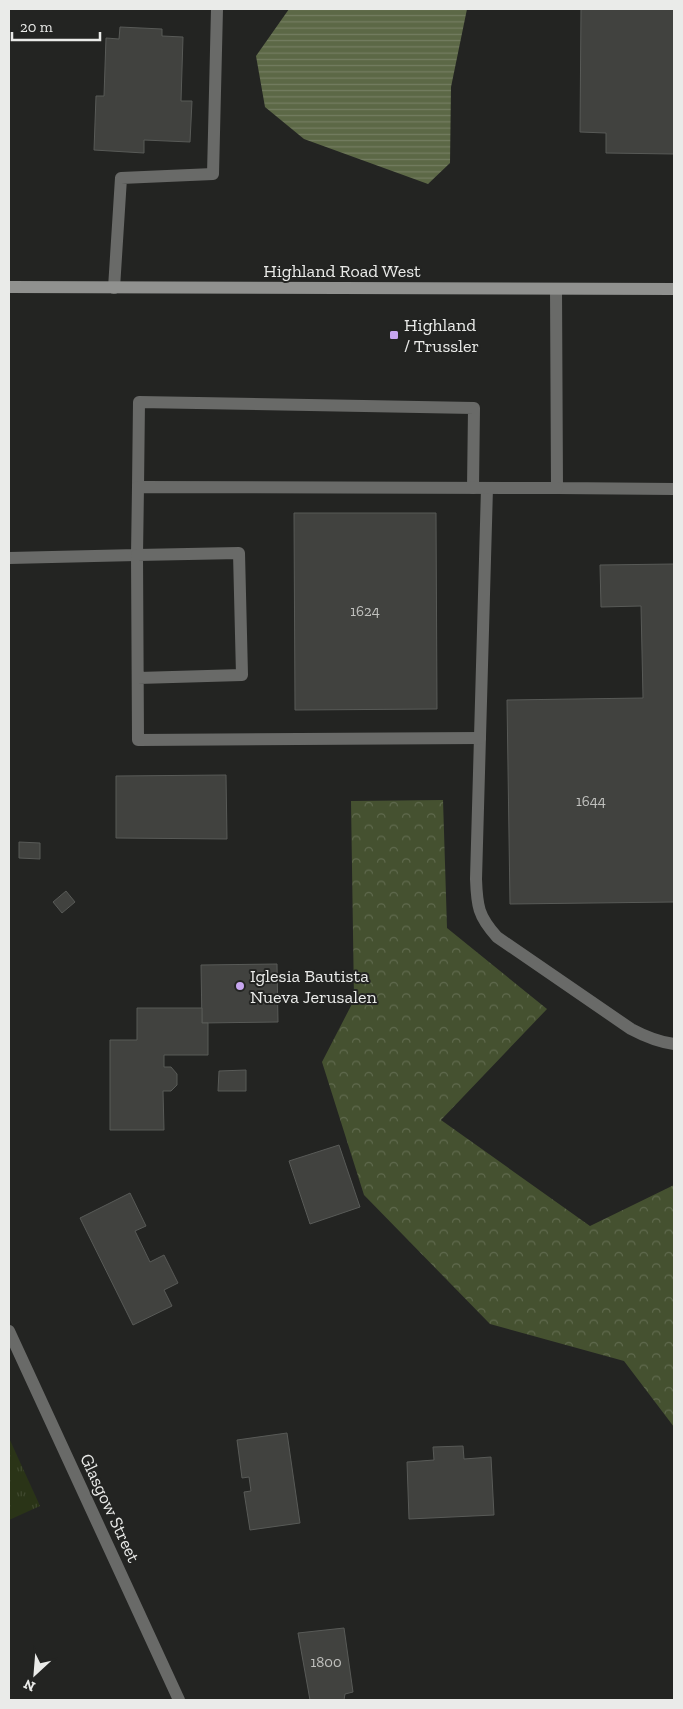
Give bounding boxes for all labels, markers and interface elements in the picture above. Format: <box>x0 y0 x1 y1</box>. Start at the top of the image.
scale bar <box>12 10 100 42</box>
text: 20 m <box>20 18 53 36</box>
street label: Highland Road West <box>263 260 421 282</box>
place label: Highland / Trussler <box>404 314 479 357</box>
marker: Highland / Trussler <box>388 329 400 341</box>
house number: 1624 <box>350 602 380 620</box>
house number: 1644 <box>576 792 606 810</box>
place label: Iglesia Bautista Nueva Jerusalen <box>250 965 377 1008</box>
marker: Iglesia Bautista Nueva Jerusalen <box>234 980 246 992</box>
street label: Glasgow Street <box>75 1450 145 1566</box>
north arrow <box>10 1649 60 1699</box>
house number: 1800 <box>310 1653 342 1671</box>
text: N <box>21 1675 38 1695</box>

